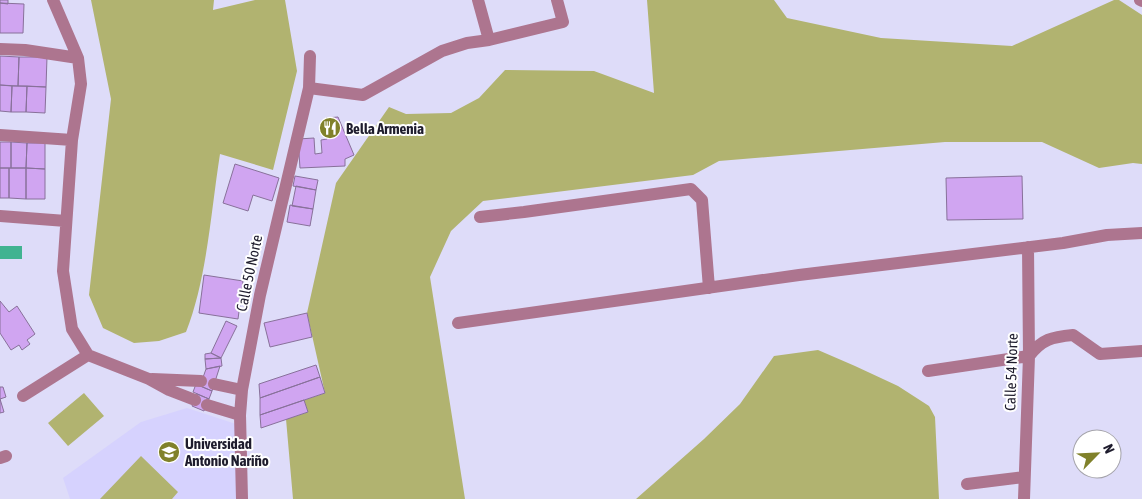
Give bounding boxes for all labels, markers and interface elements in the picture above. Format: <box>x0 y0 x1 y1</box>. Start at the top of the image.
restaurant icon: Bella Armenia <box>318 116 342 140</box>
place label: Bella Armenia <box>346 120 424 137</box>
street label: Calle 50 Norte <box>233 233 265 313</box>
street label: Calle 54 Norte <box>1001 333 1021 411</box>
north arrow <box>1072 429 1122 479</box>
place label: Universidad Antonio Nariño <box>184 435 269 469</box>
school or university icon: Universidad Antonio Nariño <box>157 440 181 464</box>
text: N <box>1100 442 1118 456</box>

